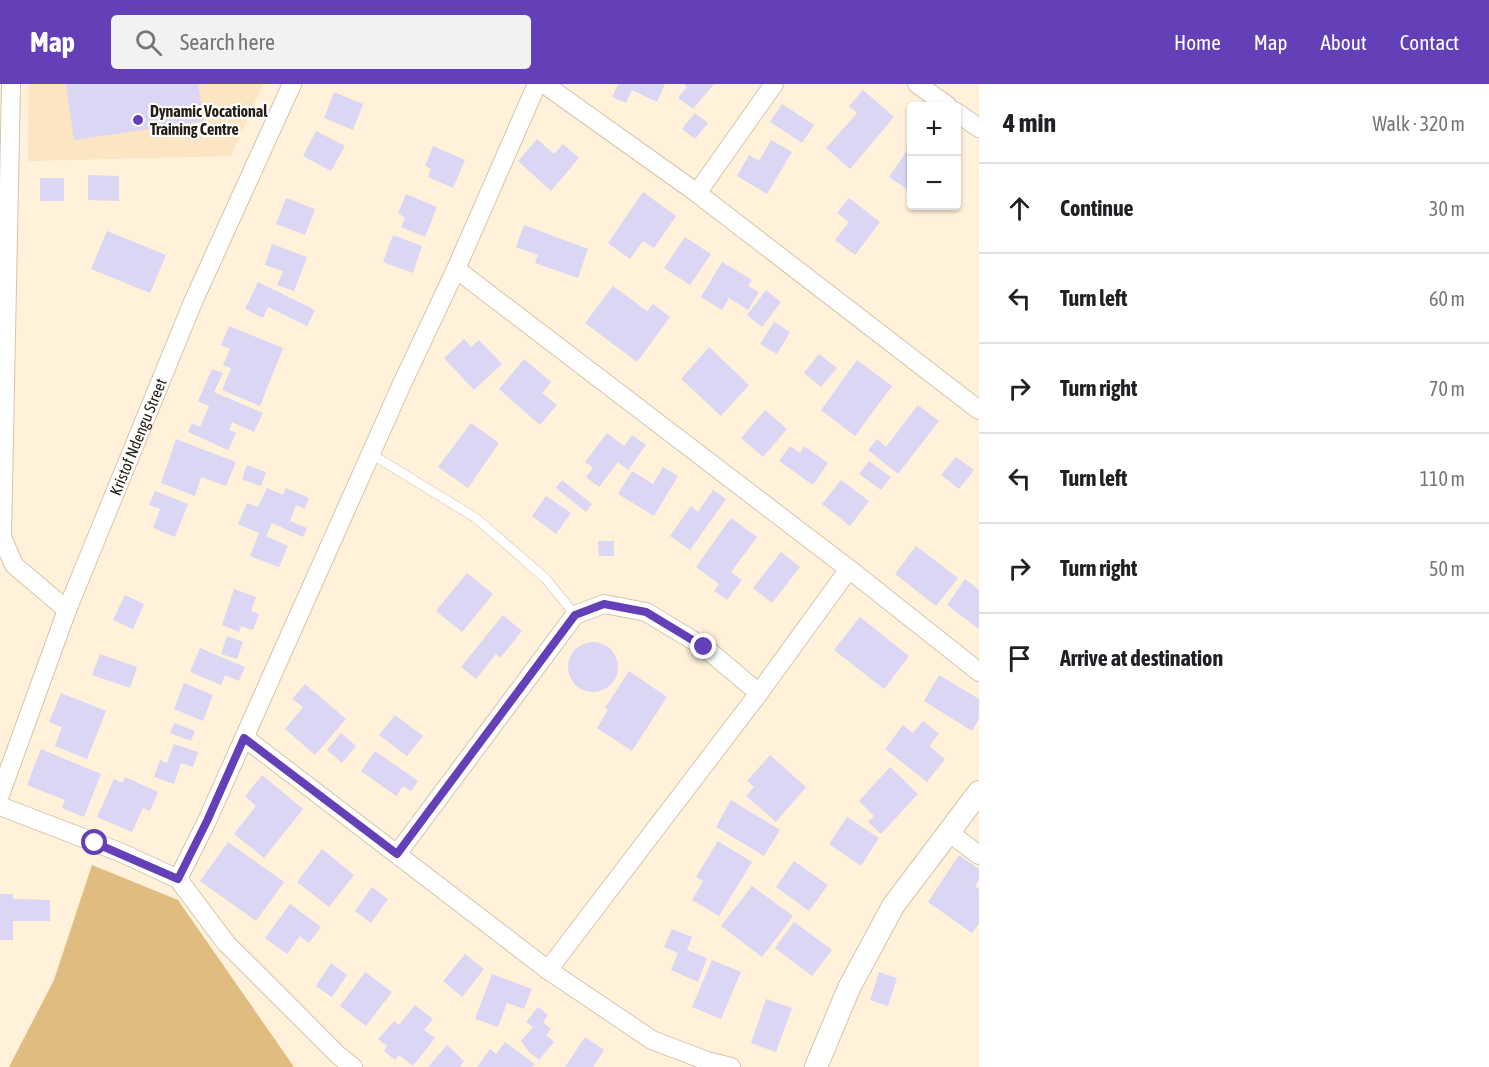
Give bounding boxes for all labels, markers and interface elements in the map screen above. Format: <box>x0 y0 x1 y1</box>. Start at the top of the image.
search box <box>111 15 531 69</box>
text: Map <box>30 26 75 58</box>
icon: search <box>132 26 165 59</box>
text: Search here <box>180 29 275 55</box>
text: Home <box>1174 30 1221 54</box>
text: Map <box>1254 30 1288 54</box>
text: About <box>1321 30 1367 54</box>
text: Contact <box>1400 30 1459 54</box>
place label: Dynamic Vocational Training Centre <box>150 102 268 138</box>
map controls <box>907 102 961 210</box>
button: + <box>907 102 961 156</box>
text: 4 min <box>1003 108 1056 138</box>
text: Walk · 320 m <box>1373 112 1465 135</box>
marker: Dynamic Vocational Training Centre <box>131 113 145 127</box>
button: − <box>907 156 961 210</box>
icon: ahead <box>1003 192 1036 225</box>
text: Continue <box>1060 195 1134 221</box>
text: 30 m <box>1429 197 1465 220</box>
icon: left <box>1003 282 1036 315</box>
text: Turn left <box>1060 285 1127 311</box>
text: 60 m <box>1429 287 1465 310</box>
icon: right <box>1003 372 1036 405</box>
street label: Kristof Ndengu Street <box>106 375 170 498</box>
text: Turn right <box>1060 375 1137 401</box>
text: 70 m <box>1429 377 1465 400</box>
icon: left <box>1003 462 1036 495</box>
text: Turn left <box>1060 465 1127 491</box>
text: 110 m <box>1420 467 1465 490</box>
icon: right <box>1003 552 1036 585</box>
text: Turn right <box>1060 555 1137 581</box>
text: 50 m <box>1429 557 1465 580</box>
route end <box>690 633 716 659</box>
icon: arrive <box>1003 642 1036 675</box>
text: Arrive at destination <box>1060 645 1223 671</box>
route start <box>81 829 107 855</box>

